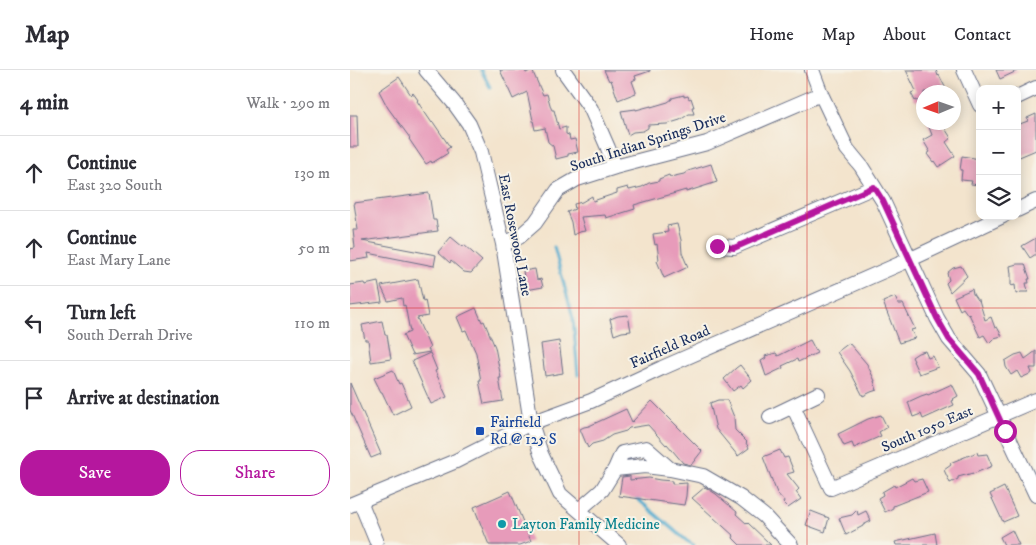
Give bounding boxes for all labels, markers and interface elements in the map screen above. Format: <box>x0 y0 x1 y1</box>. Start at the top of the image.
text: Map <box>25 20 69 50</box>
text: Home <box>749 24 794 46</box>
text: Map <box>822 24 855 46</box>
text: About <box>883 24 926 46</box>
text: Contact <box>954 24 1011 46</box>
north arrow <box>916 85 961 130</box>
map controls <box>976 85 1021 220</box>
button: + <box>976 85 1021 130</box>
text: 4 min <box>20 90 69 116</box>
text: Walk · 290 m <box>246 93 330 113</box>
street label: South Indian Springs Drive <box>568 108 728 176</box>
button: − <box>976 130 1021 175</box>
text: Continue <box>67 152 137 175</box>
icon: ahead <box>20 159 48 187</box>
text: 130 m <box>294 163 330 183</box>
street label: East Rosewood Lane <box>494 172 536 298</box>
text: East 320 South <box>67 175 162 195</box>
button: layers <box>976 175 1021 220</box>
text: Continue <box>67 227 137 250</box>
icon: ahead <box>20 234 48 262</box>
route end <box>706 235 729 258</box>
text: 50 m <box>298 238 330 258</box>
text: East Mary Lane <box>67 250 171 270</box>
text: Turn left <box>67 302 136 325</box>
icon: left <box>20 309 48 337</box>
text: 110 m <box>294 313 330 333</box>
street label: Fairfield Road <box>627 321 713 373</box>
text: South Derrah Drive <box>67 325 193 345</box>
icon: arrive <box>20 384 48 412</box>
text: Arrive at destination <box>67 387 219 410</box>
street label: South 1050 East <box>878 401 976 457</box>
place label: Fairfield Rd @ 125 S <box>490 413 557 449</box>
route start <box>994 420 1017 443</box>
marker: Fairfield Rd @ 125 S <box>474 425 486 437</box>
button: Save <box>20 450 170 496</box>
button: Share <box>180 450 330 496</box>
place label: Layton Family Medicine <box>512 515 660 534</box>
marker: Layton Family Medicine <box>496 518 508 530</box>

